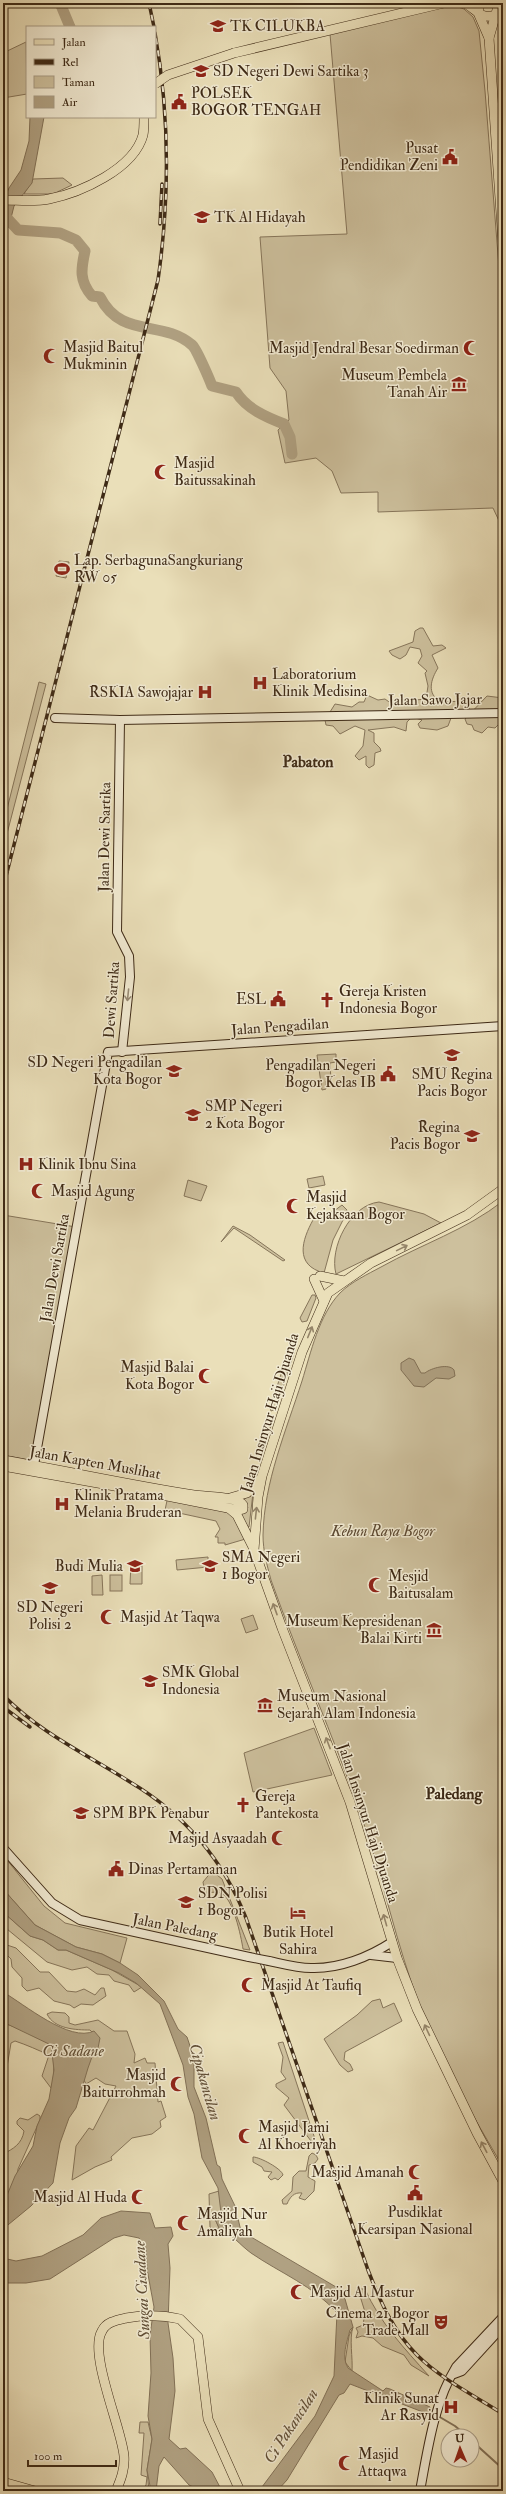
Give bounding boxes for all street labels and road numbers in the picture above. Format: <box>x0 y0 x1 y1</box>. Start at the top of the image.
street label: Jalan Sawo Jajar <box>387 690 483 711</box>
street label: Jalan Dewi Sartika <box>95 781 116 893</box>
street label: Dewi Sartika <box>100 960 124 1039</box>
street label: Jalan Pengadilan <box>230 1014 330 1041</box>
street label: Jalan Dewi Sartika <box>36 1211 75 1325</box>
street label: Jalan Insinyur Haji Djuanda <box>236 1330 305 1497</box>
street label: Jalan Kapten Muslihat <box>27 1442 162 1485</box>
street label: Jalan Insinyur Haji Djuanda <box>332 1740 403 1906</box>
street label: Jalan Paledang <box>130 1909 220 1946</box>

